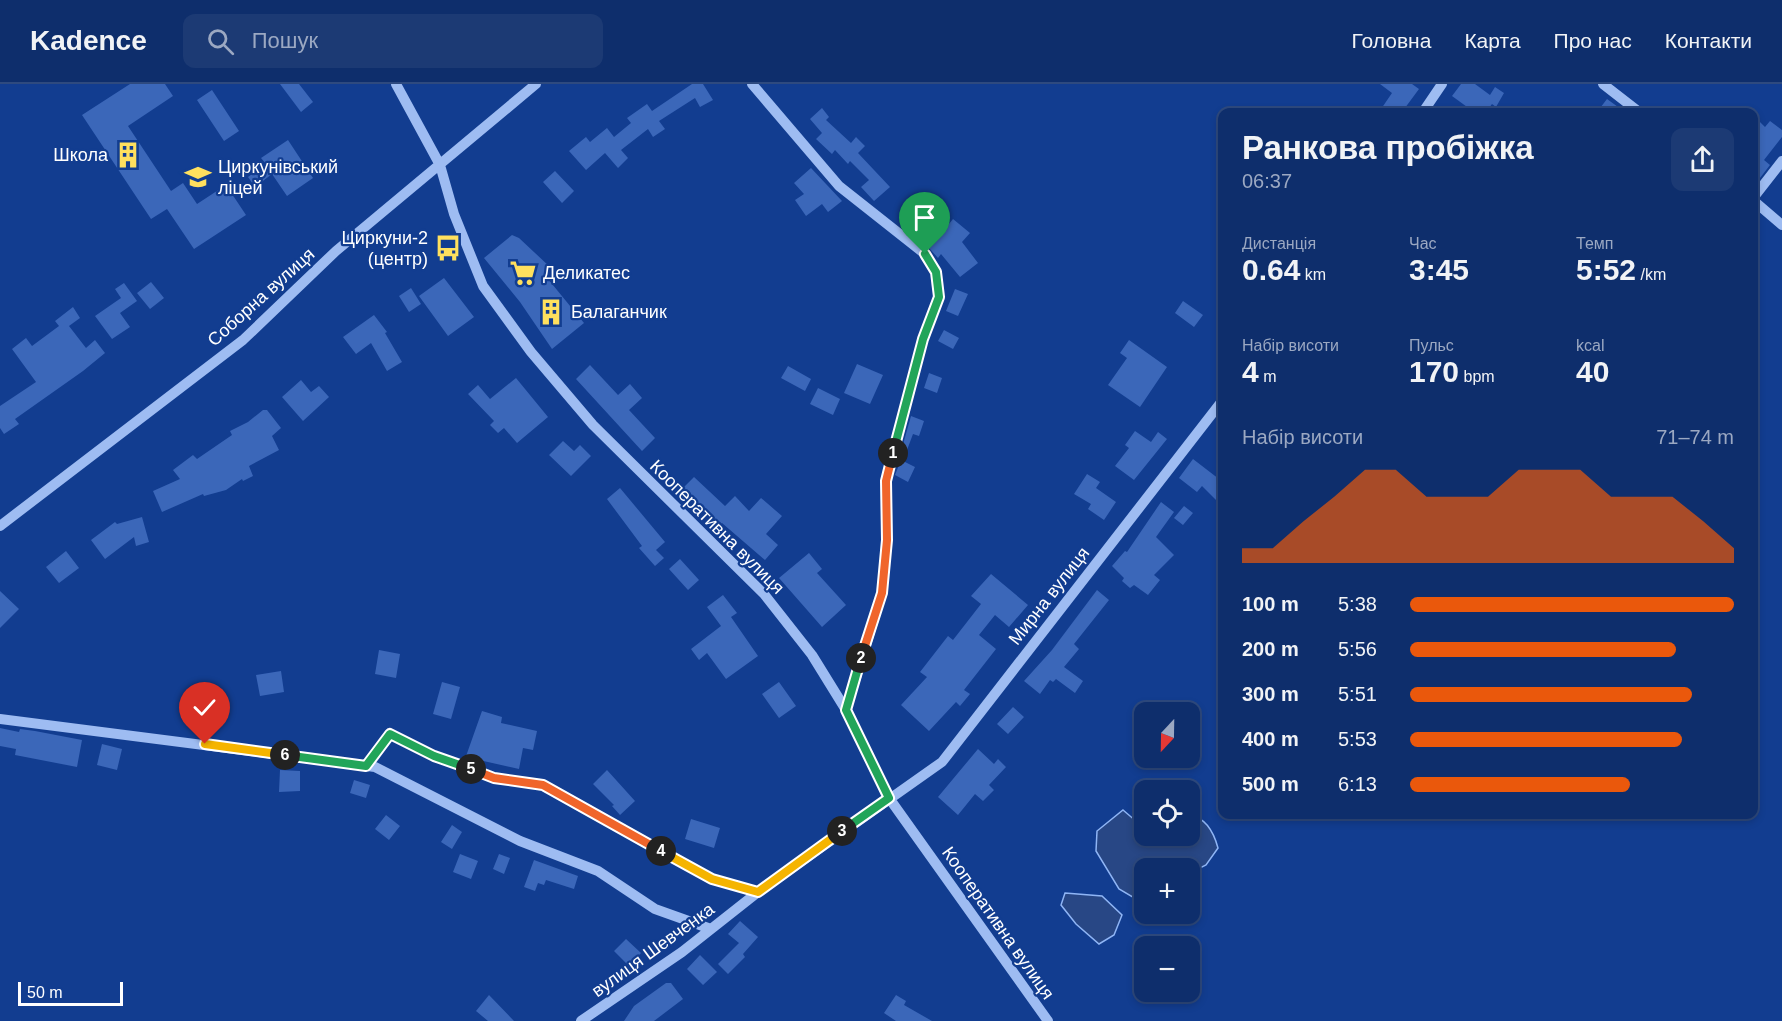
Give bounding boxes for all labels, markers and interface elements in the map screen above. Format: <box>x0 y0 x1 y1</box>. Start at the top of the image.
search box <box>183 14 603 68</box>
text: Kadence <box>30 25 147 56</box>
icon: search <box>204 25 237 58</box>
text: Пошук <box>252 28 318 53</box>
text: Головна <box>1352 29 1431 52</box>
text: Карта <box>1464 29 1521 52</box>
text: Про нас <box>1554 29 1632 52</box>
text: Контакти <box>1665 29 1752 52</box>
button: share <box>1671 128 1734 191</box>
text: Ранкова пробіжка <box>1242 129 1534 166</box>
building icon: Школа <box>113 140 143 170</box>
place label: Школа <box>53 145 109 165</box>
place label: Циркунівський ліцей <box>218 157 338 198</box>
school or university icon: Циркунівський ліцей <box>183 162 213 192</box>
text: 06:37 <box>1242 170 1292 192</box>
pin <box>899 192 950 254</box>
icon: arrive <box>908 201 941 234</box>
place label: Циркуни-2 (центр) <box>342 228 428 269</box>
bus stop icon: Циркуни-2 (центр) <box>433 233 463 263</box>
text: Дистанція <box>1242 235 1316 252</box>
text: Час <box>1409 235 1437 252</box>
text: Темп <box>1576 235 1613 252</box>
street label: Соборна вулиця <box>204 244 318 350</box>
text: 0.64 <box>1242 253 1300 286</box>
text: 3:45 <box>1409 253 1469 286</box>
text: 5:52 <box>1576 253 1636 286</box>
supermarket icon: Деликатес <box>508 258 538 288</box>
place label: Деликатес <box>543 263 630 283</box>
text: km <box>1300 266 1326 283</box>
text: /km <box>1636 266 1666 283</box>
building icon: Балаганчик <box>536 297 566 327</box>
place label: Балаганчик <box>571 302 667 322</box>
text: Набір висоти <box>1242 337 1339 354</box>
text: Пульс <box>1409 337 1454 354</box>
text: kcal <box>1576 337 1604 354</box>
text: 4 <box>1242 355 1259 388</box>
text: 170 <box>1409 355 1459 388</box>
text: 40 <box>1576 355 1609 388</box>
text: m <box>1259 368 1276 385</box>
text: bpm <box>1459 368 1495 385</box>
text: Набір висоти <box>1242 426 1363 448</box>
text: 71–74 m <box>1656 426 1734 448</box>
pin: 1 <box>878 438 908 468</box>
text: 1 <box>889 444 897 461</box>
street label: Кооперативна вулиця <box>646 456 788 598</box>
street label: Мирна вулиця <box>1005 543 1093 649</box>
text: 100 m <box>1242 593 1299 615</box>
text: 5:38 <box>1338 593 1377 615</box>
text: 200 m <box>1242 638 1299 660</box>
text: 5:56 <box>1338 638 1377 660</box>
pin: 2 <box>846 643 876 673</box>
text: 2 <box>857 649 865 666</box>
pin <box>179 682 230 744</box>
text: 300 m <box>1242 683 1299 705</box>
text: 5:51 <box>1338 683 1377 705</box>
icon: check <box>188 691 221 724</box>
north arrow <box>1134 702 1200 768</box>
map controls <box>1134 702 1200 1002</box>
text: 400 m <box>1242 728 1299 750</box>
text: 5:53 <box>1338 728 1377 750</box>
pin: 6 <box>270 740 300 770</box>
text: 6 <box>281 746 289 763</box>
pin: 5 <box>456 754 486 784</box>
text: 5 <box>467 760 475 777</box>
text: 500 m <box>1242 773 1299 795</box>
text: 6:13 <box>1338 773 1377 795</box>
button: locate <box>1134 780 1200 846</box>
pin: 3 <box>827 816 857 846</box>
text: 3 <box>838 822 846 839</box>
pin: 4 <box>646 836 676 866</box>
text: 4 <box>657 842 665 859</box>
street label: Кооперативна вулиця <box>938 843 1058 1003</box>
button: + <box>1134 858 1200 924</box>
street label: вулиця Шевченка <box>588 898 719 1001</box>
button: − <box>1134 936 1200 1002</box>
scale bar <box>18 979 123 1006</box>
text: 50 m <box>27 984 63 1001</box>

